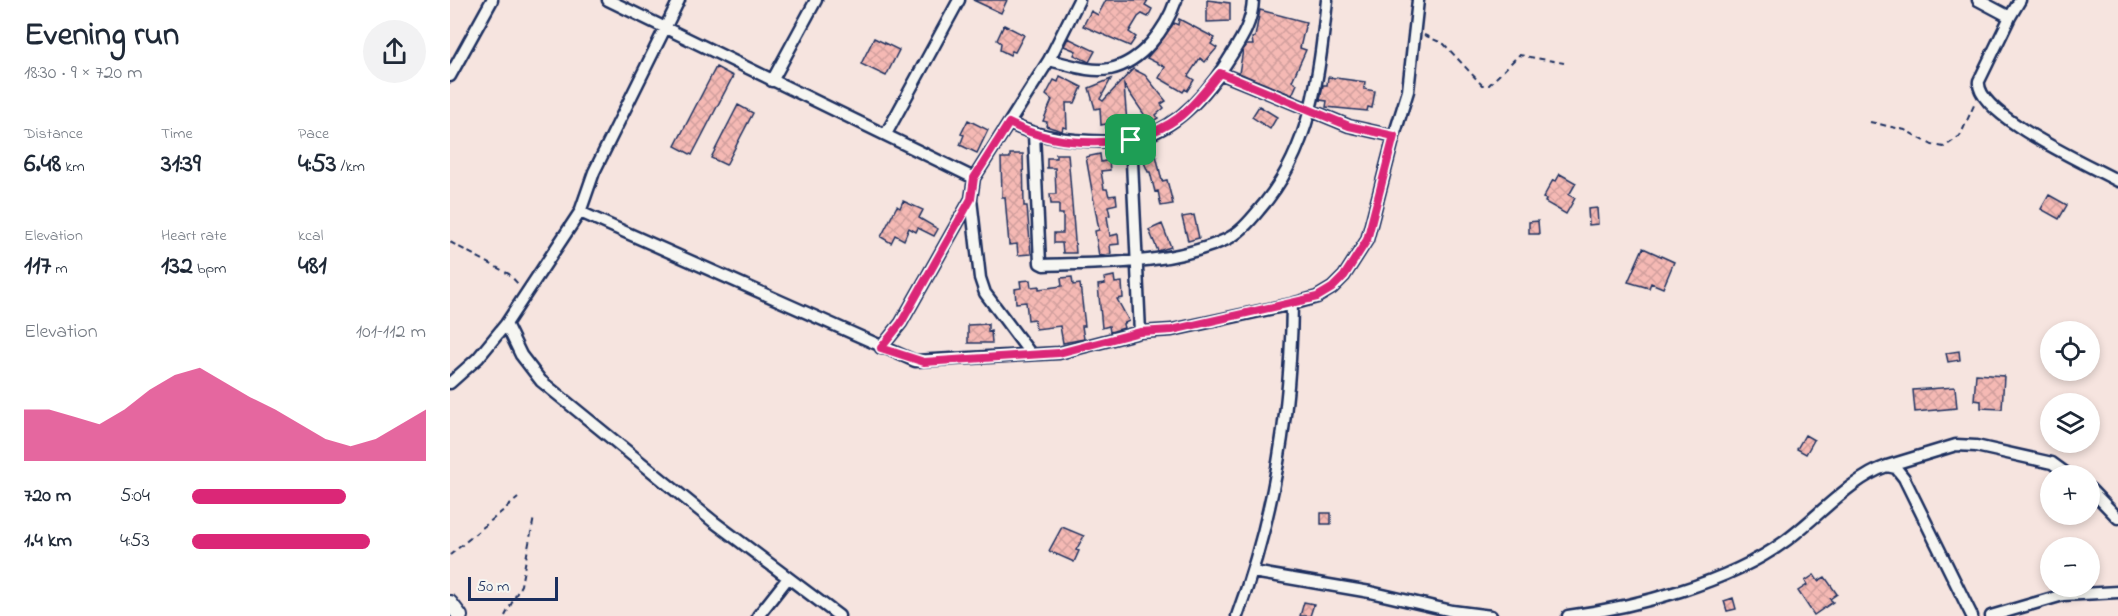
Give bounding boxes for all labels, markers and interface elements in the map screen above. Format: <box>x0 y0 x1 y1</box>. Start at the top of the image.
text: Evening run <box>24 12 179 60</box>
button: share <box>363 20 426 83</box>
text: 18:30 · 9 × 720 m <box>24 59 143 88</box>
pin <box>1105 114 1156 165</box>
text: Distance <box>24 122 83 146</box>
text: Time <box>161 122 193 146</box>
text: Pace <box>298 122 329 146</box>
icon: arrive <box>1114 123 1147 156</box>
text: 6.48 <box>24 146 61 184</box>
text: 31:39 <box>161 146 201 184</box>
text: 4:53 <box>298 146 337 184</box>
text: km <box>61 155 85 179</box>
text: /km <box>337 155 365 179</box>
text: Elevation <box>24 224 83 248</box>
text: Heart rate <box>161 224 227 248</box>
text: kcal <box>298 224 323 248</box>
text: 117 <box>24 248 51 286</box>
text: 132 <box>161 248 193 286</box>
text: 481 <box>298 248 327 286</box>
text: m <box>51 257 68 281</box>
text: bpm <box>193 257 227 281</box>
text: Elevation <box>24 318 98 347</box>
text: 101–112 m <box>356 318 426 347</box>
map controls <box>2040 321 2100 597</box>
button: locate <box>2040 321 2100 381</box>
button: layers <box>2040 393 2100 453</box>
button: + <box>2040 465 2100 525</box>
text: 720 m <box>24 482 71 511</box>
text: 5:04 <box>120 482 150 511</box>
text: 1.4 km <box>24 527 72 556</box>
text: 4:53 <box>120 527 150 556</box>
button: − <box>2040 537 2100 597</box>
scale bar <box>468 574 558 602</box>
text: 50 m <box>477 575 509 599</box>

